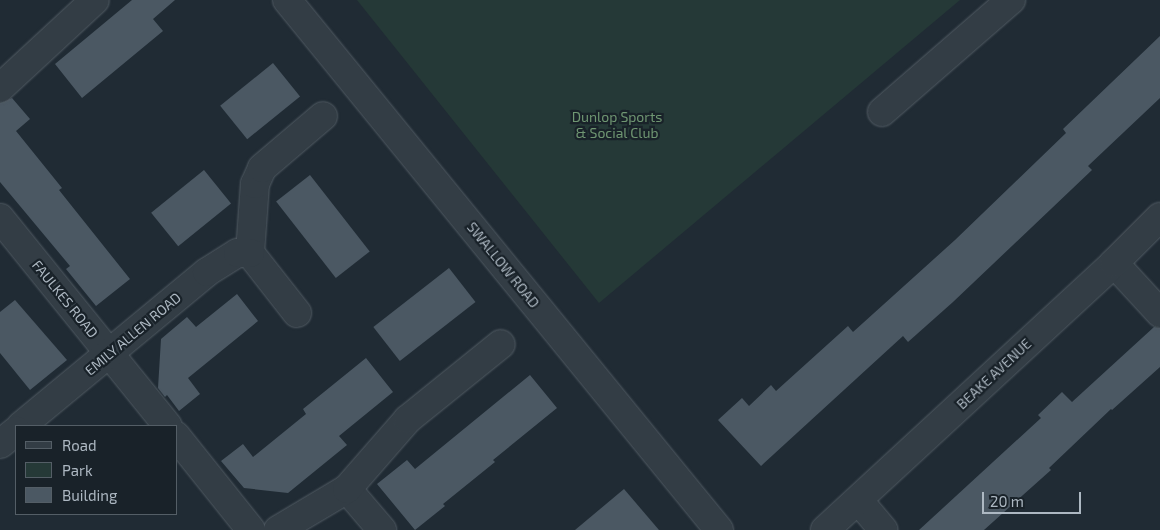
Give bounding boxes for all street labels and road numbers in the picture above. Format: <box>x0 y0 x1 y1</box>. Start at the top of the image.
street label: SWALLOW ROAD <box>463 219 543 311</box>
street label: FAULKES ROAD <box>29 257 101 341</box>
street label: EMILY ALLEN ROAD <box>81 289 185 379</box>
street label: BEAKE AVENUE <box>953 335 1035 413</box>

